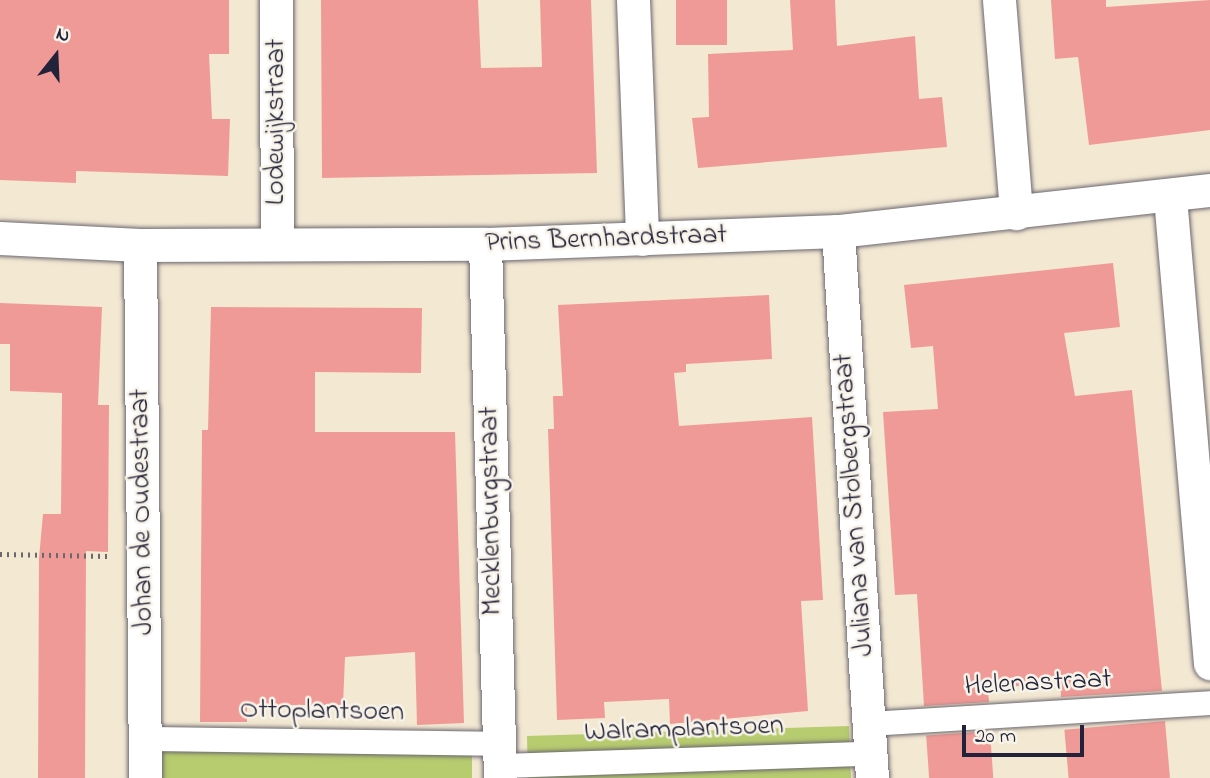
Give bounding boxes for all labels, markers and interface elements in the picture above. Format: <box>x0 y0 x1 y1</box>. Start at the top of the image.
north arrow <box>21 21 91 91</box>
text: N <box>52 21 73 50</box>
street label: Lodewijkstraat <box>260 39 294 205</box>
street label: Prins Bernhardstraat <box>484 219 728 261</box>
street label: Juliana van Stolbergstraat <box>828 352 882 658</box>
street label: Johan de Oudestraat <box>124 388 162 636</box>
street label: Mecklenburgstraat <box>473 406 511 616</box>
street label: Helenastraat <box>964 663 1112 705</box>
street label: Ottoplantsoen <box>240 694 404 730</box>
street label: Walramplantsoen <box>584 710 784 750</box>
scale bar <box>965 712 1088 756</box>
text: 20 m <box>975 722 1016 752</box>

